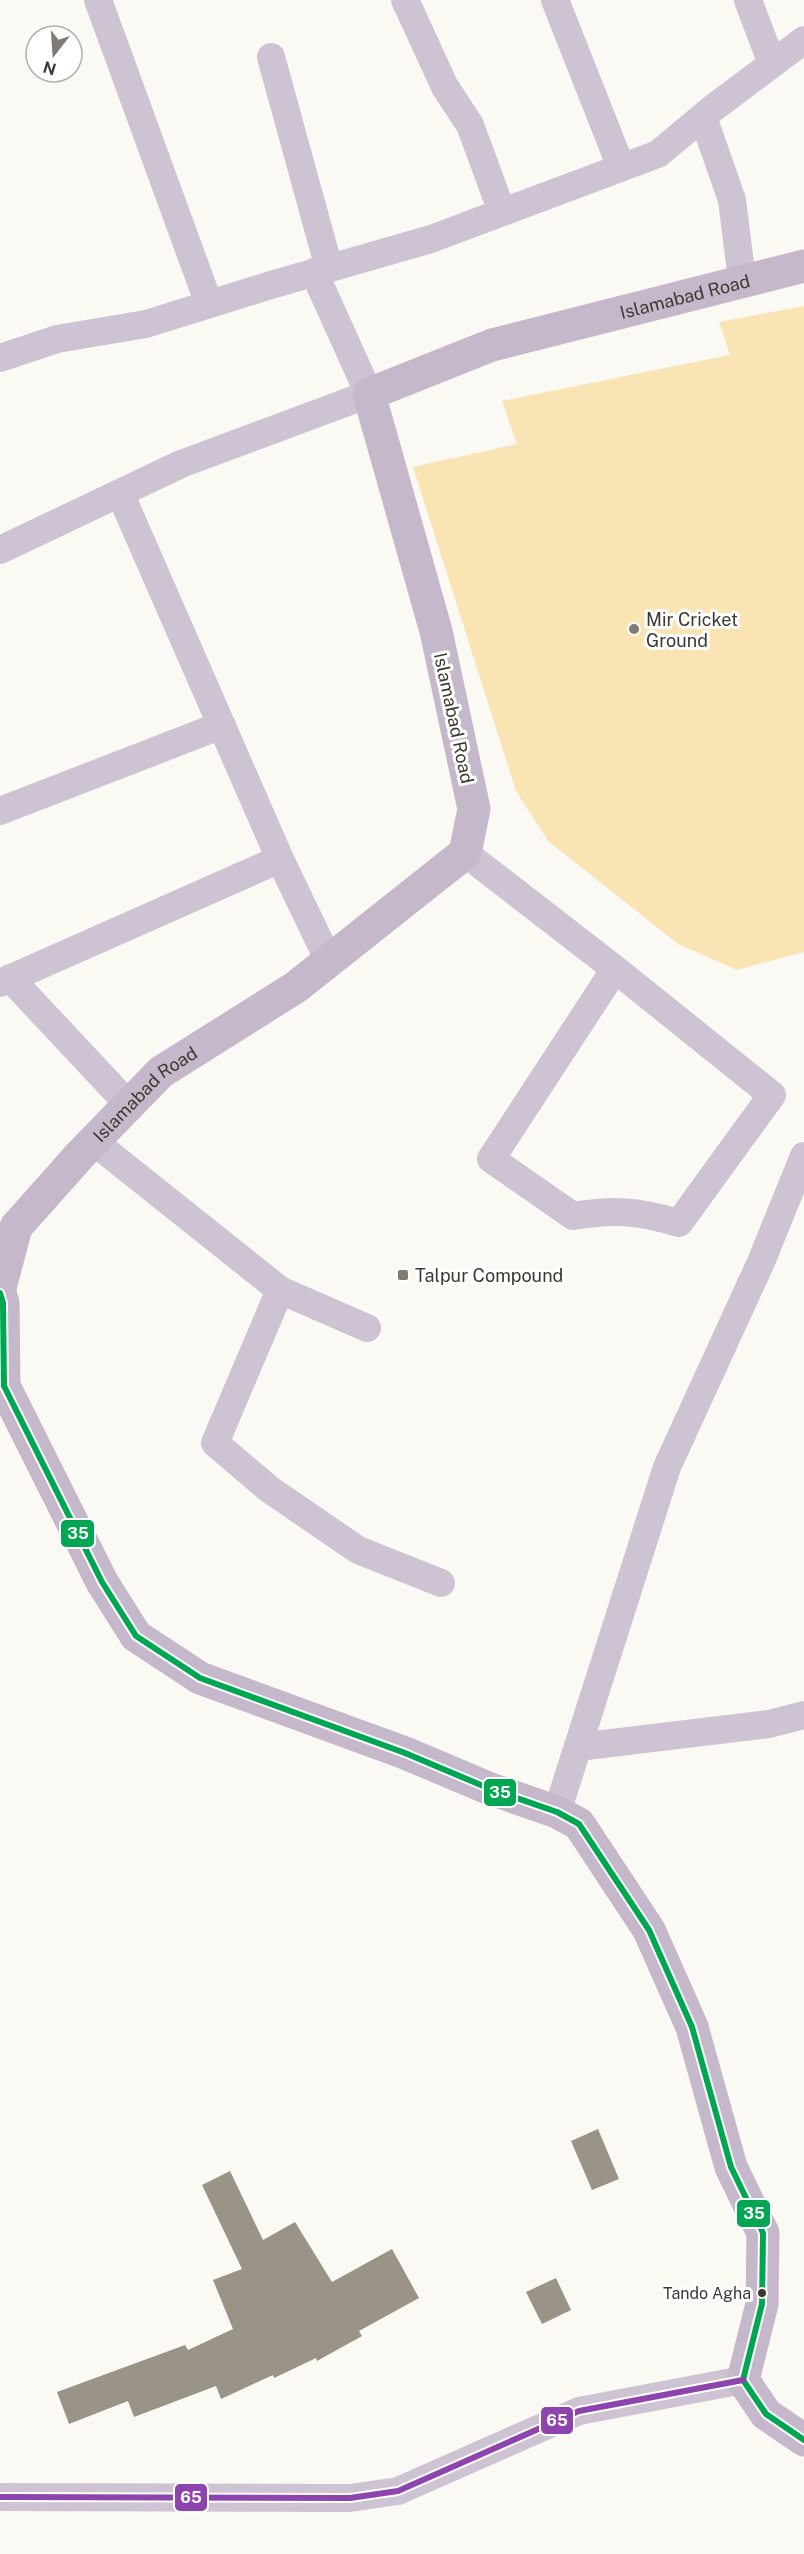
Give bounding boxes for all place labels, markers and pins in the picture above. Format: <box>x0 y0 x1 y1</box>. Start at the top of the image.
place label: Mir Cricket Ground <box>646 609 738 651</box>
marker: Mir Cricket Ground <box>627 622 641 636</box>
place label: Talpur Compound <box>415 1265 563 1286</box>
marker: Talpur Compound <box>396 1268 410 1282</box>
place label: Tando Agha <box>663 2284 751 2303</box>
marker: Tando Agha <box>756 2287 768 2299</box>

